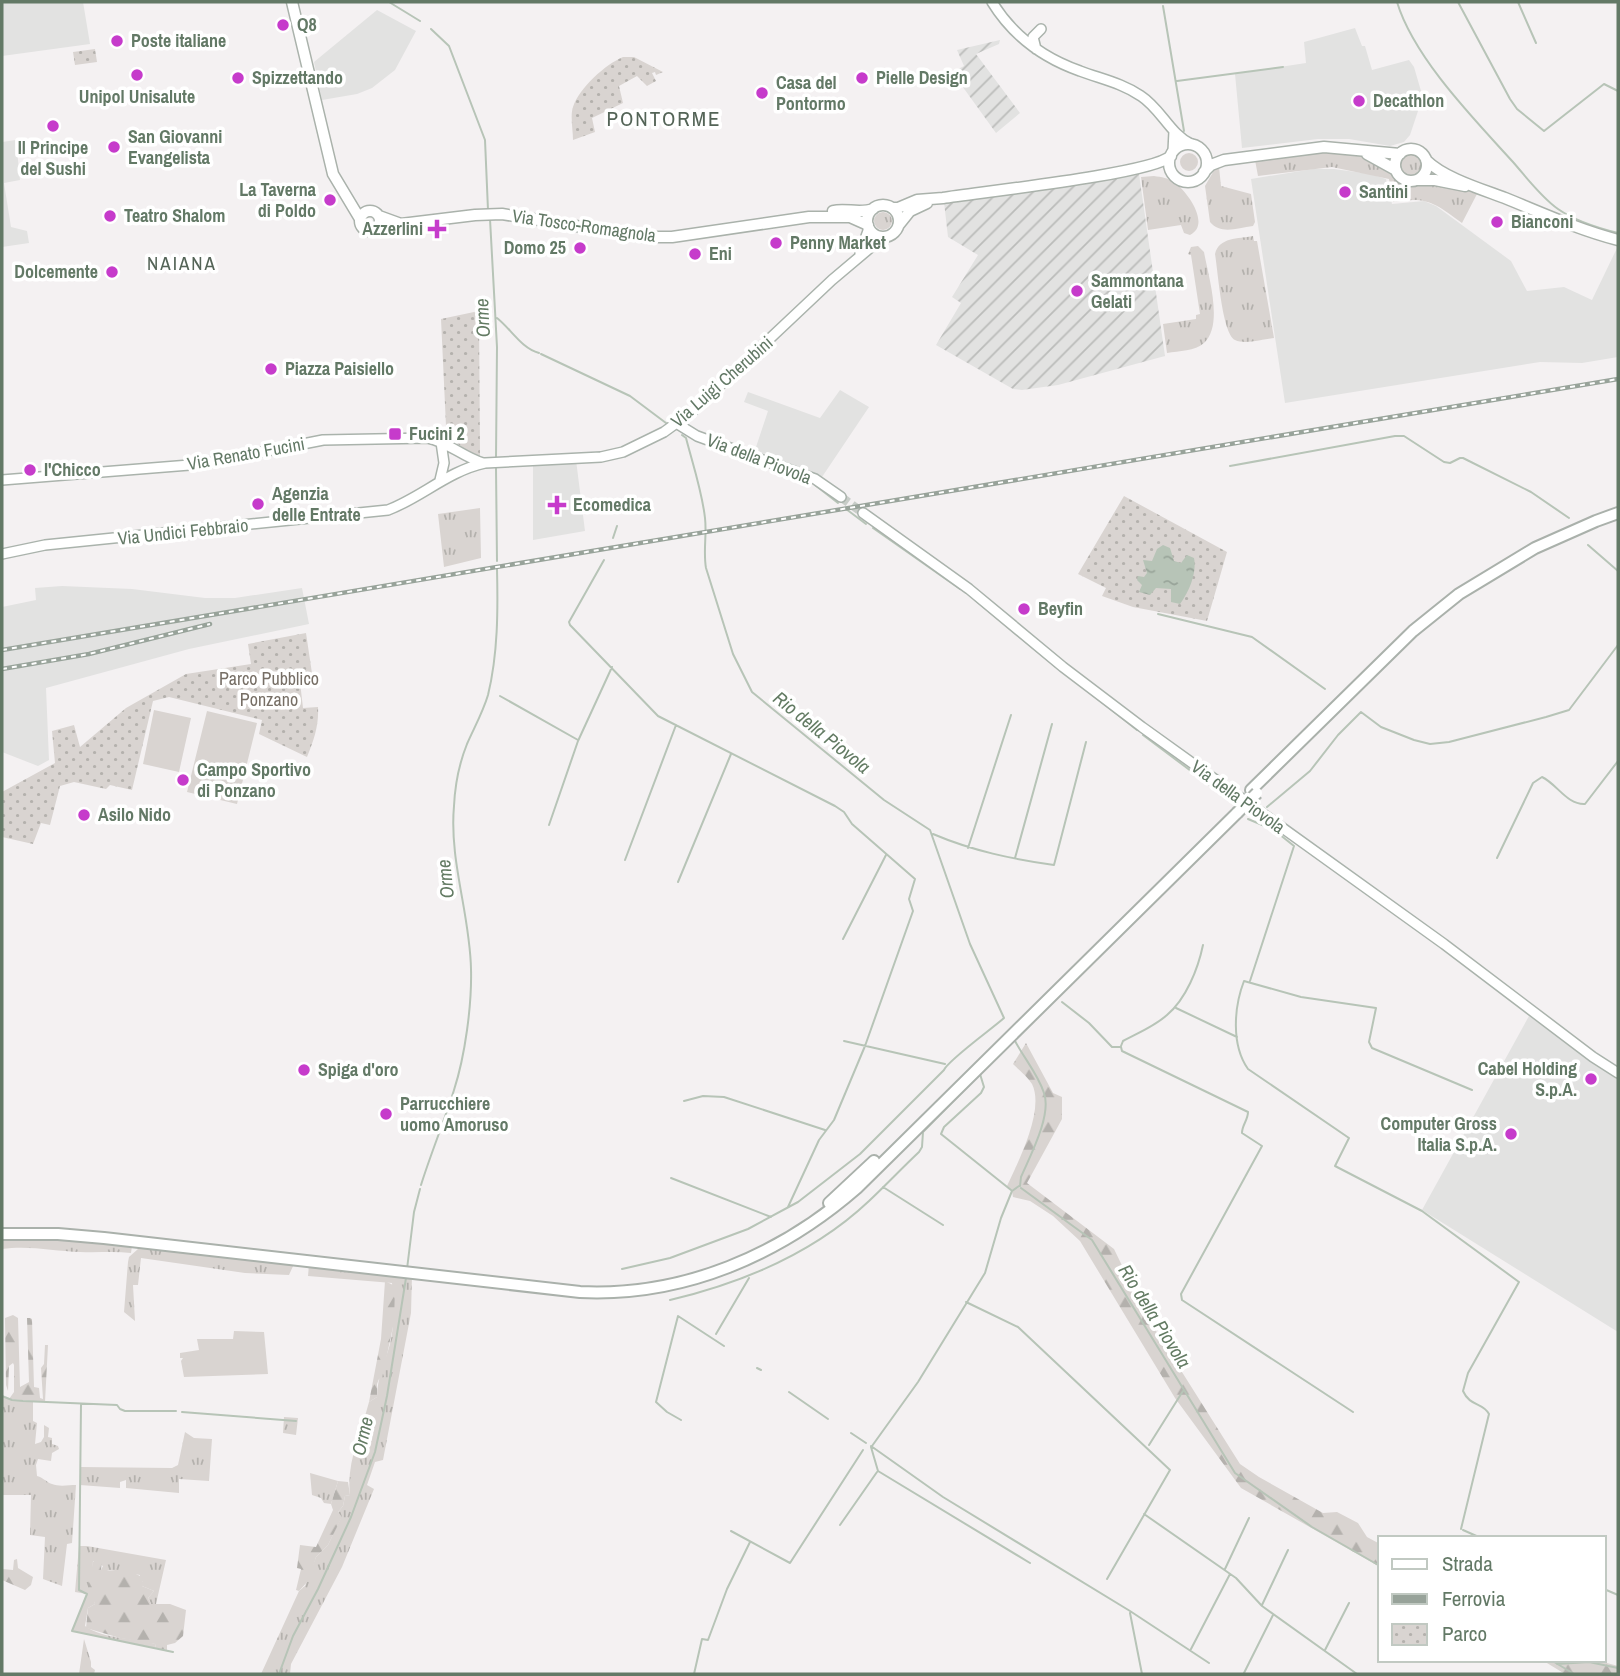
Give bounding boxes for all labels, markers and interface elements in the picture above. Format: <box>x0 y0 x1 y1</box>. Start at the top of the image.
place label: Q8 <box>297 12 317 37</box>
marker: Q8 <box>275 17 291 33</box>
place label: Poste italiane <box>131 28 226 53</box>
marker: Poste italiane <box>109 33 125 49</box>
place label: Spizzettando <box>252 65 343 90</box>
place label: Pielle Design <box>876 65 968 90</box>
marker: Unipol Unisalute <box>129 67 145 83</box>
marker: Spizzettando <box>230 70 246 86</box>
place label: Casa del Pontormo <box>776 70 846 116</box>
marker: Pielle Design <box>854 70 870 86</box>
place label: Unipol Unisalute <box>79 84 195 109</box>
marker: Casa del Pontormo <box>754 85 770 101</box>
place label: Decathlon <box>1373 88 1444 113</box>
marker: Decathlon <box>1351 93 1367 109</box>
district label: PONTORME <box>606 104 722 133</box>
marker: Il Principe del Sushi <box>45 118 61 134</box>
place label: San Giovanni Evangelista <box>128 124 222 170</box>
place label: Il Principe del Sushi <box>18 135 88 181</box>
marker: San Giovanni Evangelista <box>106 139 122 155</box>
place label: La Taverna di Poldo <box>239 177 317 223</box>
place label: Santini <box>1359 179 1408 204</box>
marker: Santini <box>1337 184 1353 200</box>
marker: La Taverna di Poldo <box>322 192 338 208</box>
place label: Teatro Shalom <box>124 203 225 228</box>
street label: Via Tosco-Romagnola <box>511 203 657 248</box>
marker: Teatro Shalom <box>102 208 118 224</box>
place label: Bianconi <box>1511 209 1573 234</box>
marker: Bianconi <box>1489 214 1505 230</box>
place label: Azzerlini <box>362 216 423 241</box>
marker: Azzerlini <box>429 221 445 237</box>
place label: Penny Market <box>790 230 886 255</box>
place label: Domo 25 <box>504 235 566 260</box>
marker: Penny Market <box>768 235 784 251</box>
marker: Domo 25 <box>572 240 588 256</box>
place label: Eni <box>709 241 732 266</box>
marker: Eni <box>687 246 703 262</box>
district label: NAIANA <box>147 250 217 276</box>
place label: Dolcemente <box>14 259 98 284</box>
marker: Dolcemente <box>104 264 120 280</box>
place label: Sammontana Gelati <box>1091 268 1184 314</box>
marker: Sammontana Gelati <box>1069 283 1085 299</box>
water label: Orme <box>468 298 496 338</box>
street label: Via Luigi Cherubini <box>665 330 778 433</box>
place label: Piazza Paisiello <box>285 356 394 381</box>
marker: Piazza Paisiello <box>263 361 279 377</box>
place label: Fucini 2 <box>409 421 465 446</box>
marker: Fucini 2 <box>387 426 403 442</box>
street label: Via della Piovola <box>703 427 815 490</box>
street label: Via Renato Fucini <box>185 431 307 476</box>
place label: I'Chicco <box>44 457 101 482</box>
marker: I'Chicco <box>22 462 38 478</box>
place label: Agenzia delle Entrate <box>272 481 361 527</box>
place label: Ecomedica <box>573 492 652 517</box>
marker: Ecomedica <box>547 495 567 515</box>
marker: Agenzia delle Entrate <box>250 496 266 512</box>
street label: Via Undici Febbraio <box>116 512 249 551</box>
place label: Beyfin <box>1038 596 1083 621</box>
marker: Beyfin <box>1016 601 1032 617</box>
park label: Parco Pubblico Ponzano <box>219 666 319 712</box>
water label: Rio della Piovola <box>768 685 876 779</box>
street label: Via della Piovola <box>1186 754 1290 839</box>
place label: Campo Sportivo di Ponzano <box>197 757 311 803</box>
marker: Campo Sportivo di Ponzano <box>175 772 191 788</box>
place label: Asilo Nido <box>98 802 171 827</box>
marker: Asilo Nido <box>76 807 92 823</box>
water label: Orme <box>430 858 460 900</box>
place label: Cabel Holding S.p.A. <box>1478 1056 1577 1102</box>
place label: Spiga d'oro <box>318 1057 399 1082</box>
marker: Spiga d'oro <box>296 1062 312 1078</box>
marker: Cabel Holding S.p.A. <box>1583 1071 1599 1087</box>
place label: Parrucchiere uomo Amoruso <box>400 1091 509 1137</box>
marker: Parrucchiere uomo Amoruso <box>378 1106 394 1122</box>
place label: Computer Gross Italia S.p.A. <box>1381 1111 1497 1157</box>
marker: Computer Gross Italia S.p.A. <box>1503 1126 1519 1142</box>
water label: Rio della Piovola <box>1113 1259 1197 1373</box>
water label: Orme <box>345 1414 379 1458</box>
legend <box>1378 1536 1606 1662</box>
text: Strada <box>1442 1549 1493 1578</box>
text: Ferrovia <box>1442 1584 1506 1613</box>
text: Parco <box>1442 1619 1487 1648</box>

